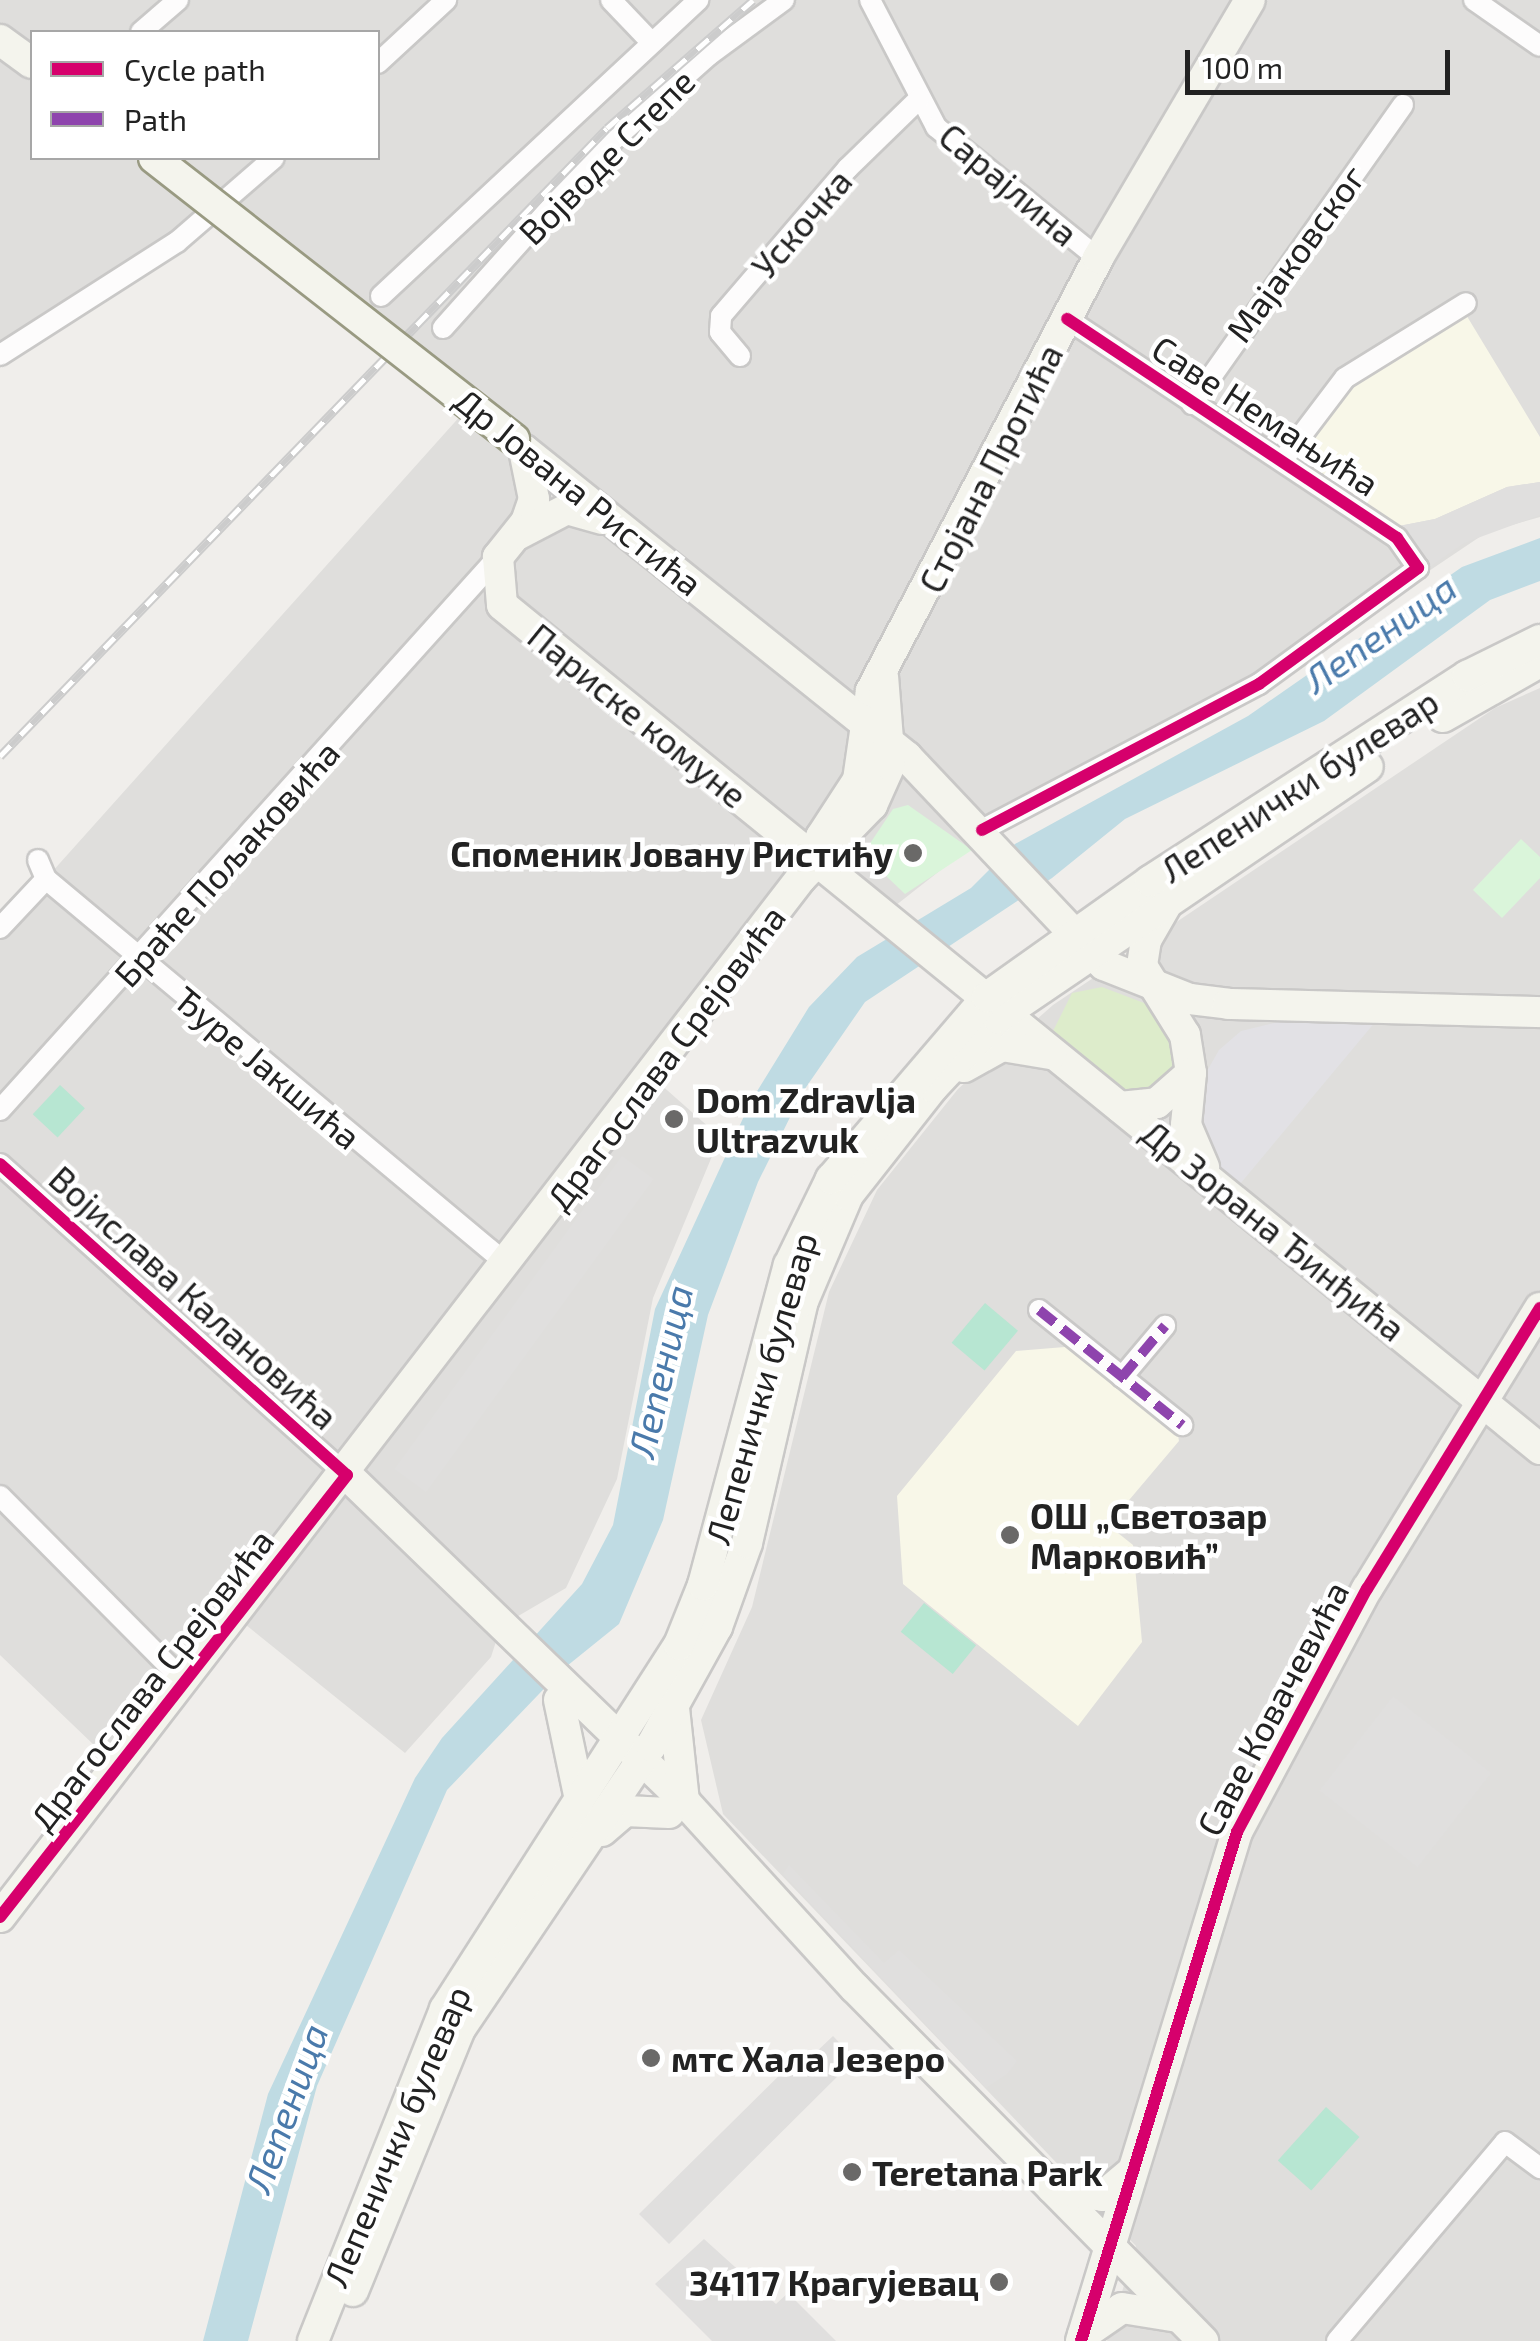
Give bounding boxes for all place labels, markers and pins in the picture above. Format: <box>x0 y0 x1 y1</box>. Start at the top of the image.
place label: Споменик Јовану Ристићу <box>450 832 893 874</box>
marker: Споменик Јовану Ристићу <box>902 842 924 864</box>
place label: Dom Zdravlja Ultrazvuk <box>696 1078 916 1160</box>
marker: Dom Zdravlja Ultrazvuk <box>661 1106 687 1132</box>
place label: ОШ „Светозар Марковић” <box>1030 1494 1267 1576</box>
marker: ОШ „Светозар Марковић” <box>999 1524 1021 1546</box>
place label: мтс Хала Језеро <box>671 2037 945 2079</box>
marker: мтс Хала Језеро <box>640 2047 662 2069</box>
place label: Teretana Park <box>872 2151 1102 2193</box>
marker: Teretana Park <box>841 2161 863 2183</box>
place label: 34117 Крагујевац <box>689 2261 979 2303</box>
marker: 34117 Крагујевац <box>988 2271 1010 2293</box>

